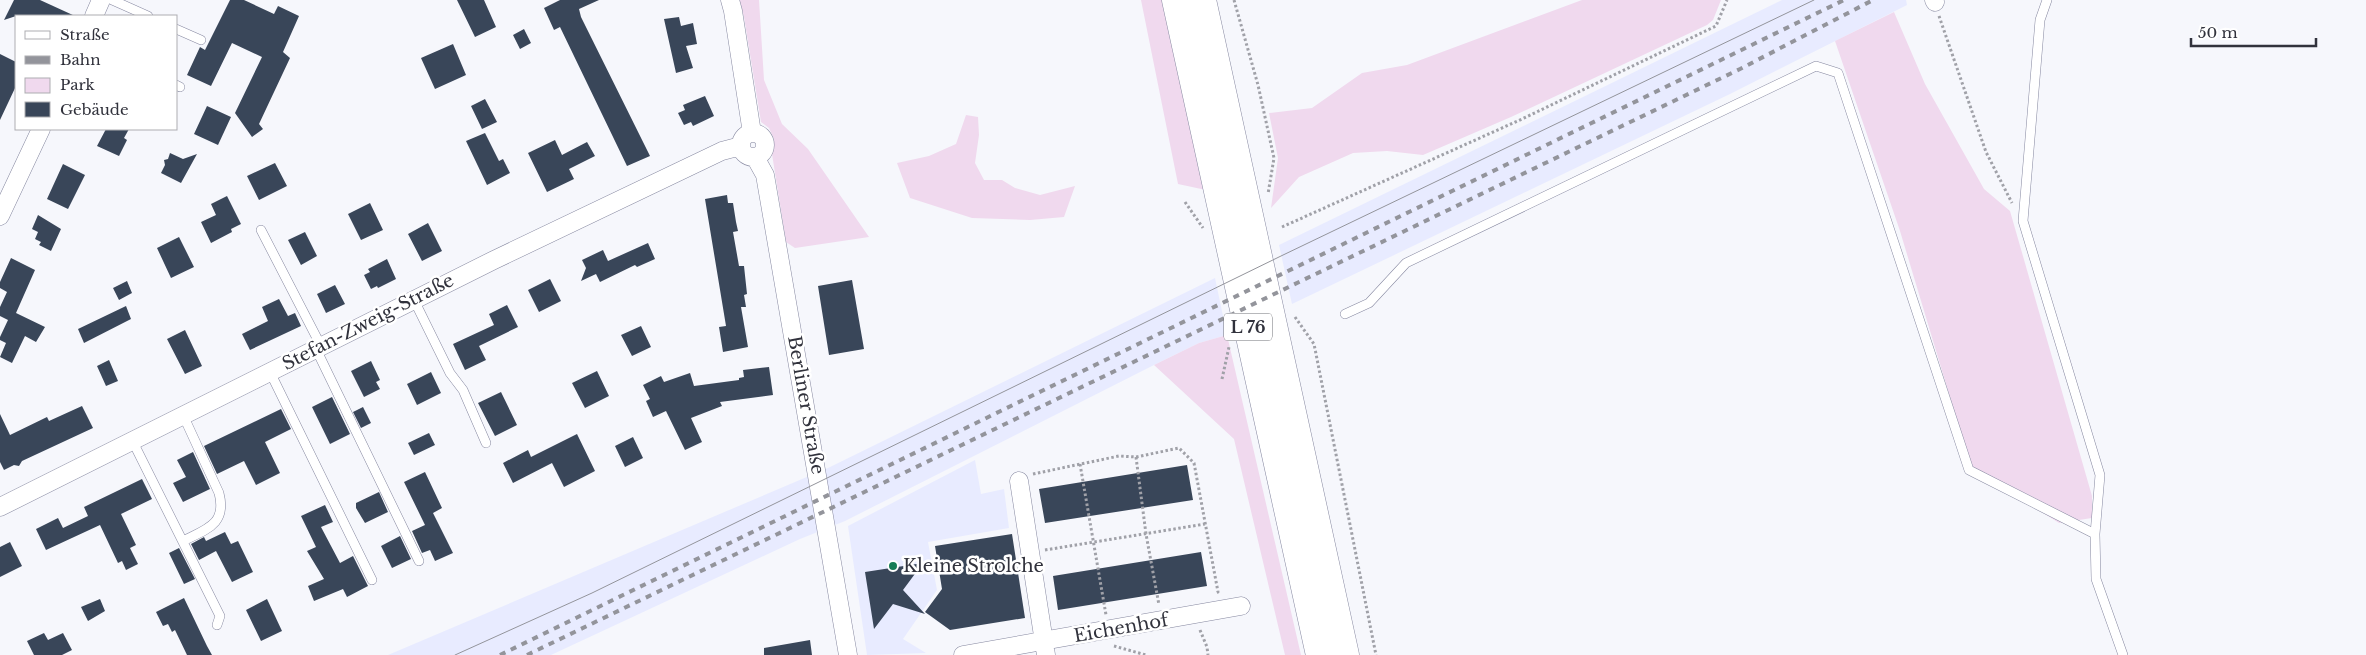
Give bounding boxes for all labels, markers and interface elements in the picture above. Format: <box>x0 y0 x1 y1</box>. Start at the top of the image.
legend <box>15 15 178 130</box>
scale bar <box>2191 15 2316 47</box>
text: 50 m <box>2198 23 2238 42</box>
text: Straße <box>60 25 110 44</box>
text: Bahn <box>60 50 100 69</box>
text: Park <box>60 75 96 94</box>
text: Gebäude <box>60 100 129 119</box>
street label: Stefan-Zweig-Straße <box>278 269 458 375</box>
road number: L 76 <box>1224 314 1272 341</box>
street label: Berliner Straße <box>783 334 829 476</box>
place label: Kleine Strolche <box>903 555 1044 577</box>
marker: Kleine Strolche <box>887 560 899 572</box>
street label: Eichenhof <box>1072 608 1172 647</box>

